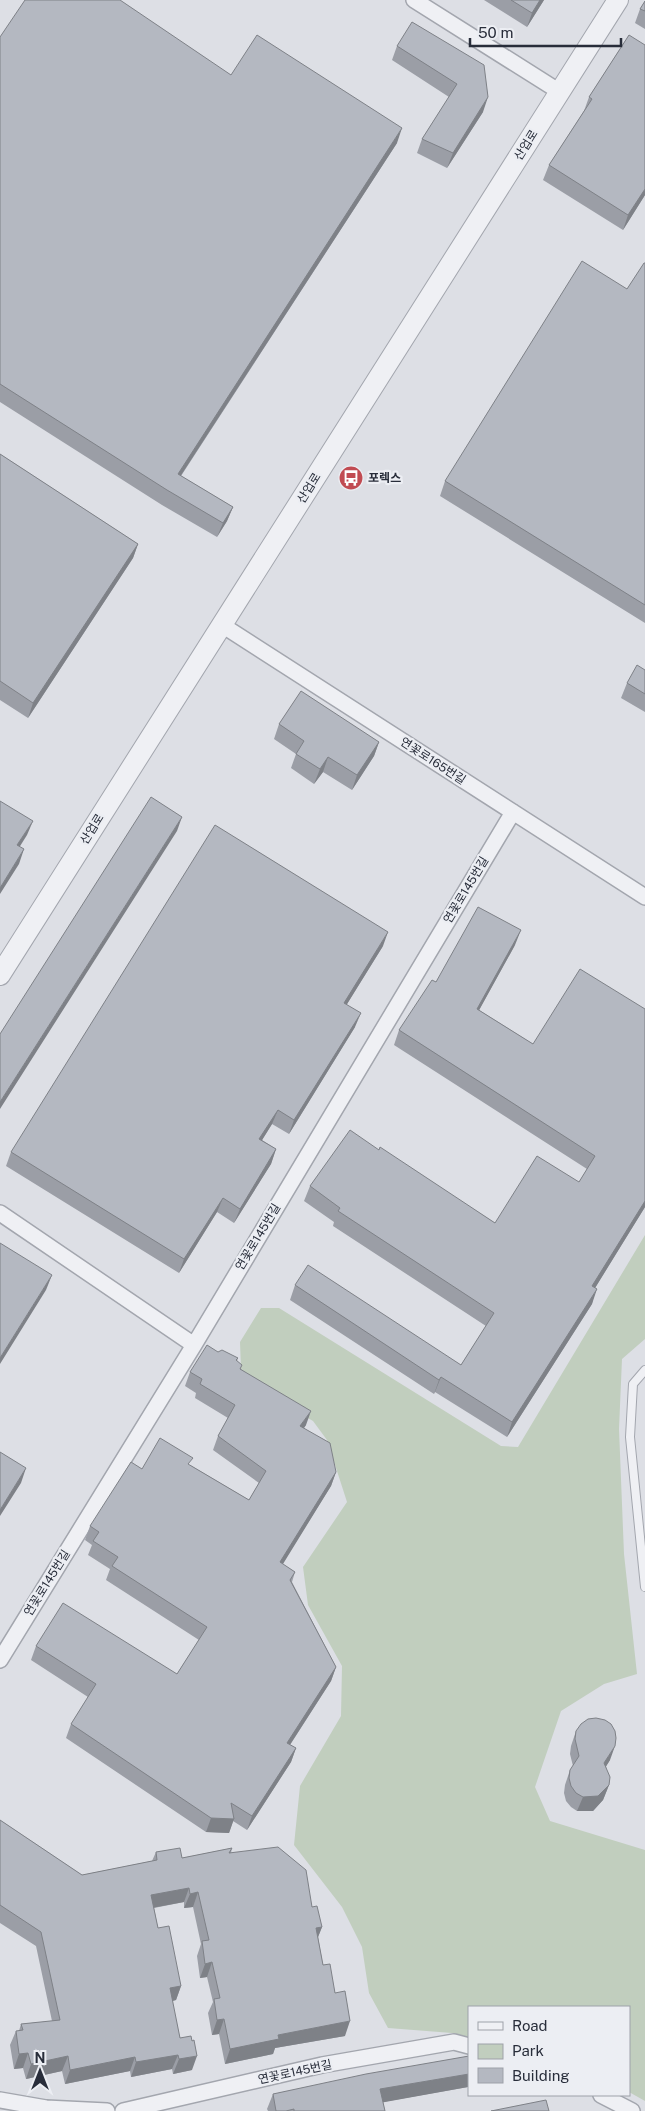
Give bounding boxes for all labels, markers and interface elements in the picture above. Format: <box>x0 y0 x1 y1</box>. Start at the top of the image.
scale bar <box>470 15 621 47</box>
text: 50 m <box>478 24 513 41</box>
street label: 산업로 <box>511 127 541 163</box>
bus stop icon: 포렉스 <box>338 465 364 491</box>
street label: 산업로 <box>294 470 324 506</box>
place label: 포렉스 <box>368 471 401 485</box>
street label: 연꽃로165번길 <box>398 735 468 787</box>
street label: 산업로 <box>77 811 107 847</box>
street label: 연꽃로145번길 <box>441 854 491 926</box>
street label: 연꽃로145번길 <box>233 1201 283 1273</box>
street label: 연꽃로145번길 <box>21 1547 73 1619</box>
legend <box>468 2006 630 2096</box>
text: Road <box>512 2017 548 2034</box>
text: Park <box>512 2042 544 2059</box>
north arrow <box>15 2046 65 2096</box>
text: N <box>35 2050 45 2066</box>
street label: 연꽃로145번길 <box>257 2057 333 2087</box>
text: Building <box>512 2067 570 2084</box>

